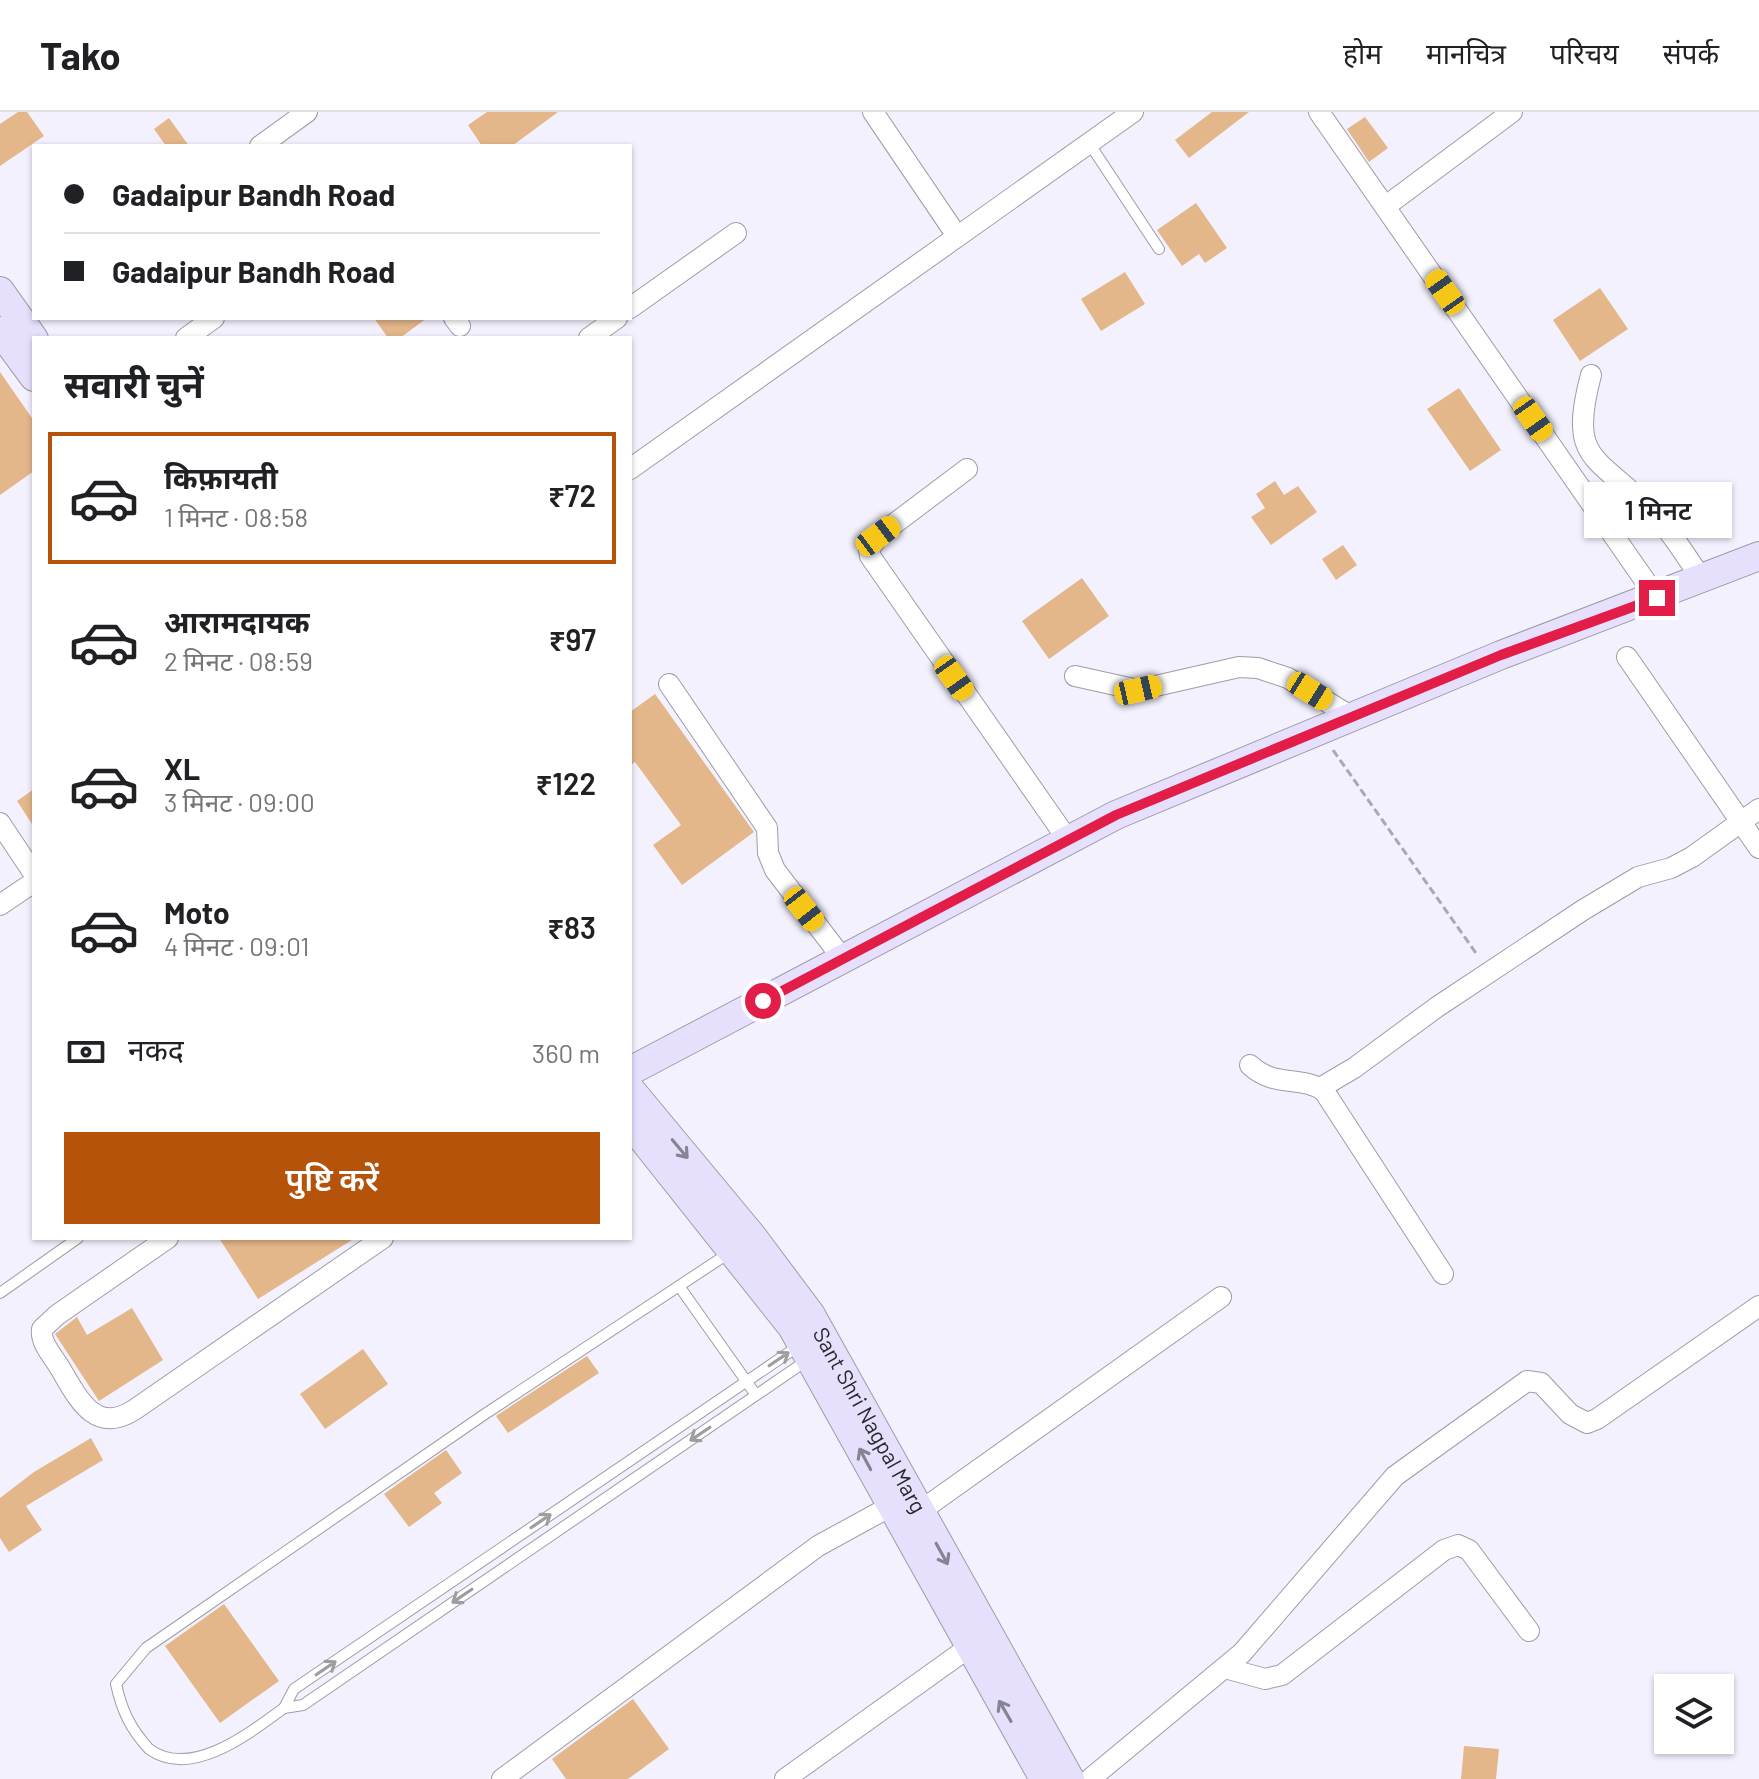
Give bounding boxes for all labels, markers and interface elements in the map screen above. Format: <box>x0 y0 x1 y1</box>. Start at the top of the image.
text: Tako <box>40 32 121 78</box>
text: होम <box>1343 36 1382 70</box>
text: मानचित्र <box>1426 36 1506 70</box>
text: परिचय <box>1550 36 1619 70</box>
text: संपर्क <box>1663 36 1719 70</box>
text: Gadaipur Bandh Road <box>112 176 395 212</box>
text: Gadaipur Bandh Road <box>112 253 395 289</box>
car <box>1421 265 1469 319</box>
text: सवारी चुनें <box>64 362 204 405</box>
car <box>1509 392 1557 446</box>
text: किफ़ायती <box>164 459 278 495</box>
icon: car <box>68 462 140 534</box>
text: ₹72 <box>548 477 596 513</box>
callout: 1 मिनट <box>1583 482 1731 538</box>
text: 1 मिनट <box>1624 494 1692 525</box>
text: 1 मिनट · 08:58 <box>164 501 308 532</box>
car <box>852 512 904 560</box>
route end <box>1639 580 1675 616</box>
text: आरामदायक <box>164 603 310 639</box>
icon: car <box>68 606 140 678</box>
text: ₹97 <box>549 621 596 657</box>
text: 2 मिनट · 08:59 <box>164 645 313 676</box>
car <box>930 651 978 705</box>
car <box>1283 668 1337 714</box>
car <box>1112 673 1164 707</box>
icon: car <box>68 750 140 822</box>
text: XL <box>164 750 200 786</box>
text: ₹122 <box>535 765 596 801</box>
text: 3 मिनट · 09:00 <box>164 786 315 817</box>
car <box>780 883 828 935</box>
icon: car <box>68 894 140 966</box>
text: Moto <box>164 894 230 930</box>
text: ₹83 <box>547 909 596 945</box>
text: 4 मिनट · 09:01 <box>164 930 309 961</box>
route start <box>745 983 781 1019</box>
icon: cash <box>64 1030 108 1074</box>
text: नकद <box>128 1031 184 1067</box>
text: 360 m <box>532 1037 600 1068</box>
button: पुष्टि करें <box>64 1132 600 1224</box>
one-way arrow <box>671 1138 689 1159</box>
street label: Sant Shri Nagpal Marg <box>808 1322 933 1517</box>
one-way arrow <box>767 1351 789 1368</box>
one-way arrow <box>689 1426 711 1442</box>
one-way arrow <box>857 1448 873 1472</box>
one-way arrow <box>529 1513 551 1529</box>
one-way arrow <box>934 1542 950 1565</box>
one-way arrow <box>452 1588 474 1604</box>
one-way arrow <box>314 1659 336 1676</box>
map controls <box>1654 1674 1734 1754</box>
button: layers <box>1654 1674 1734 1754</box>
one-way arrow <box>997 1700 1012 1724</box>

